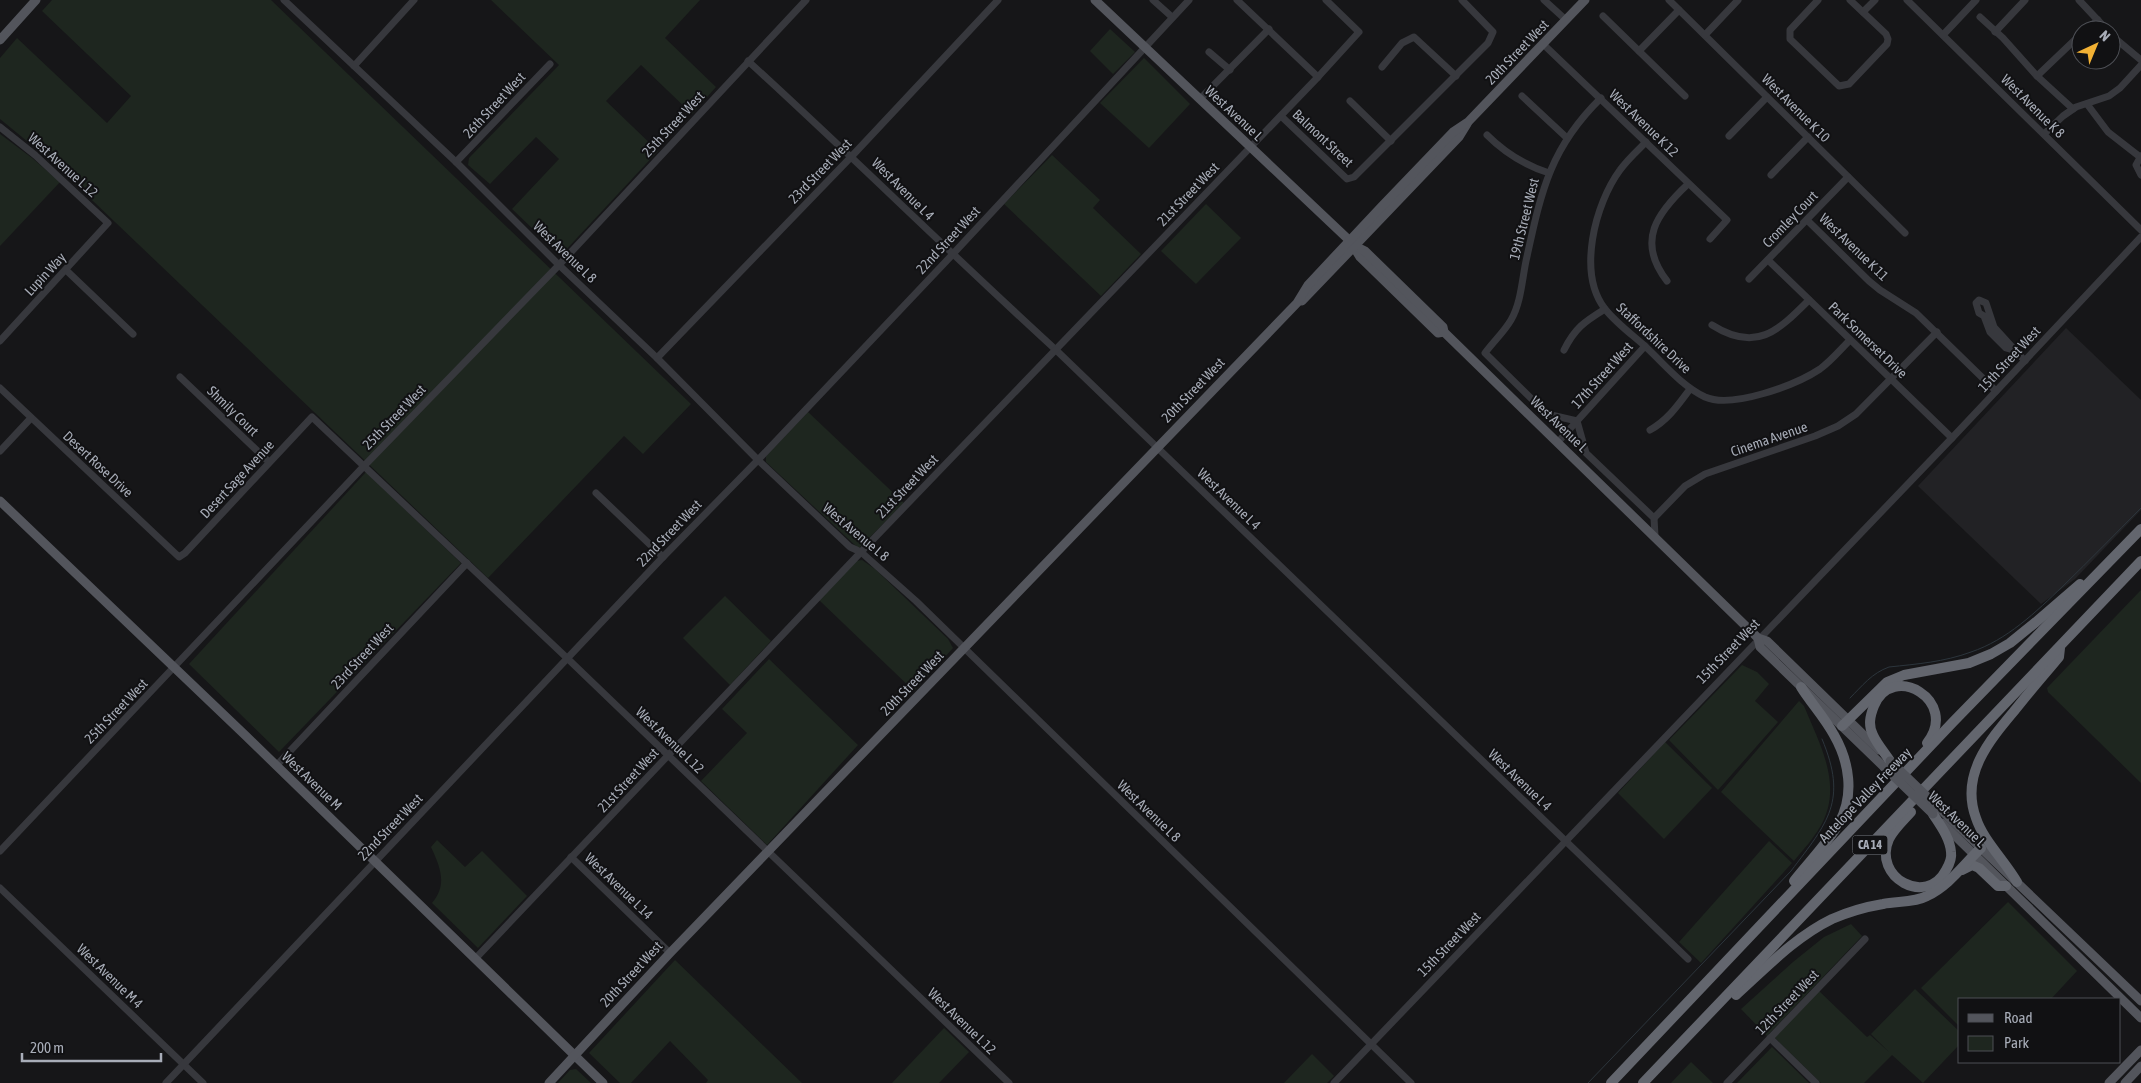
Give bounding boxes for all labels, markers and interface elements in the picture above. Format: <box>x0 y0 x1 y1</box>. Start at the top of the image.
street label: 20th Street West <box>1482 16 1552 88</box>
north arrow <box>2071 20 2121 70</box>
text: N <box>2097 27 2114 44</box>
street label: 26th Street West <box>460 69 528 141</box>
street label: West Avenue K 10 <box>1759 71 1834 146</box>
street label: West Avenue K 8 <box>1998 71 2068 141</box>
street label: West Avenue L <box>1202 82 1267 144</box>
street label: West Avenue K 12 <box>1606 86 1682 160</box>
street label: 25th Street West <box>639 88 707 160</box>
street label: Balmont Street <box>1289 106 1357 170</box>
street label: West Avenue L 12 <box>25 130 101 200</box>
street label: 23rd Street West <box>785 135 855 207</box>
street label: West Avenue L 4 <box>869 155 938 224</box>
street label: 21st Street West <box>1154 159 1222 229</box>
street label: 19th Street West <box>1506 177 1542 261</box>
street label: Cromley Court <box>1759 187 1821 251</box>
street label: 22nd Street West <box>913 203 983 277</box>
street label: West Avenue K 11 <box>1816 210 1892 284</box>
street label: West Avenue L 8 <box>530 218 600 286</box>
street label: Lupin Way <box>21 249 69 299</box>
street label: Staffordshire Drive <box>1613 299 1695 377</box>
street label: Park Somerset Drive <box>1825 299 1911 381</box>
street label: 15th Street West <box>1975 323 2043 395</box>
street label: 17th Street West <box>1568 339 1636 411</box>
street label: 20th Street West <box>1158 354 1228 426</box>
street label: 25th Street West <box>359 381 429 453</box>
street label: Shmily Court <box>204 383 262 439</box>
street label: West Avenue L <box>1527 393 1591 456</box>
street label: Cinema Avenue <box>1729 418 1809 460</box>
street label: Desert Rose Drive <box>60 428 136 500</box>
street label: Desert Sage Avenue <box>197 437 277 521</box>
street label: 21st Street West <box>873 451 941 521</box>
street label: West Avenue L 4 <box>1194 465 1264 533</box>
street label: 22nd Street West <box>633 496 705 570</box>
street label: West Avenue L 8 <box>820 500 893 565</box>
street label: 15th Street West <box>1693 615 1763 687</box>
street label: 23rd Street West <box>328 620 396 692</box>
street label: 20th Street West <box>877 647 947 719</box>
street label: 25th Street West <box>81 675 151 747</box>
street label: West Avenue L 12 <box>633 704 707 776</box>
street label: Antelope Valley Freeway <box>1816 744 1915 846</box>
street label: 21st Street West <box>594 745 662 815</box>
street label: West Avenue L 4 <box>1485 746 1555 814</box>
street label: West Avenue M <box>279 748 345 814</box>
street label: West Avenue L 8 <box>1114 777 1184 845</box>
street label: West Avenue L <box>1925 788 1989 851</box>
street label: 22nd Street West <box>354 790 426 864</box>
road number: CA 14 <box>1852 836 1888 854</box>
street label: West Avenue L 14 <box>582 850 657 923</box>
street label: 15th Street West <box>1414 908 1484 980</box>
street label: 20th Street West <box>597 938 665 1010</box>
street label: West Avenue M 4 <box>74 941 147 1012</box>
street label: 12th Street West <box>1752 966 1822 1038</box>
street label: West Avenue L 12 <box>925 985 999 1057</box>
legend <box>1958 998 2121 1063</box>
text: Road <box>2004 1009 2033 1026</box>
scale bar <box>22 1030 161 1062</box>
text: Park <box>2004 1034 2029 1051</box>
text: 200 m <box>30 1039 64 1056</box>

